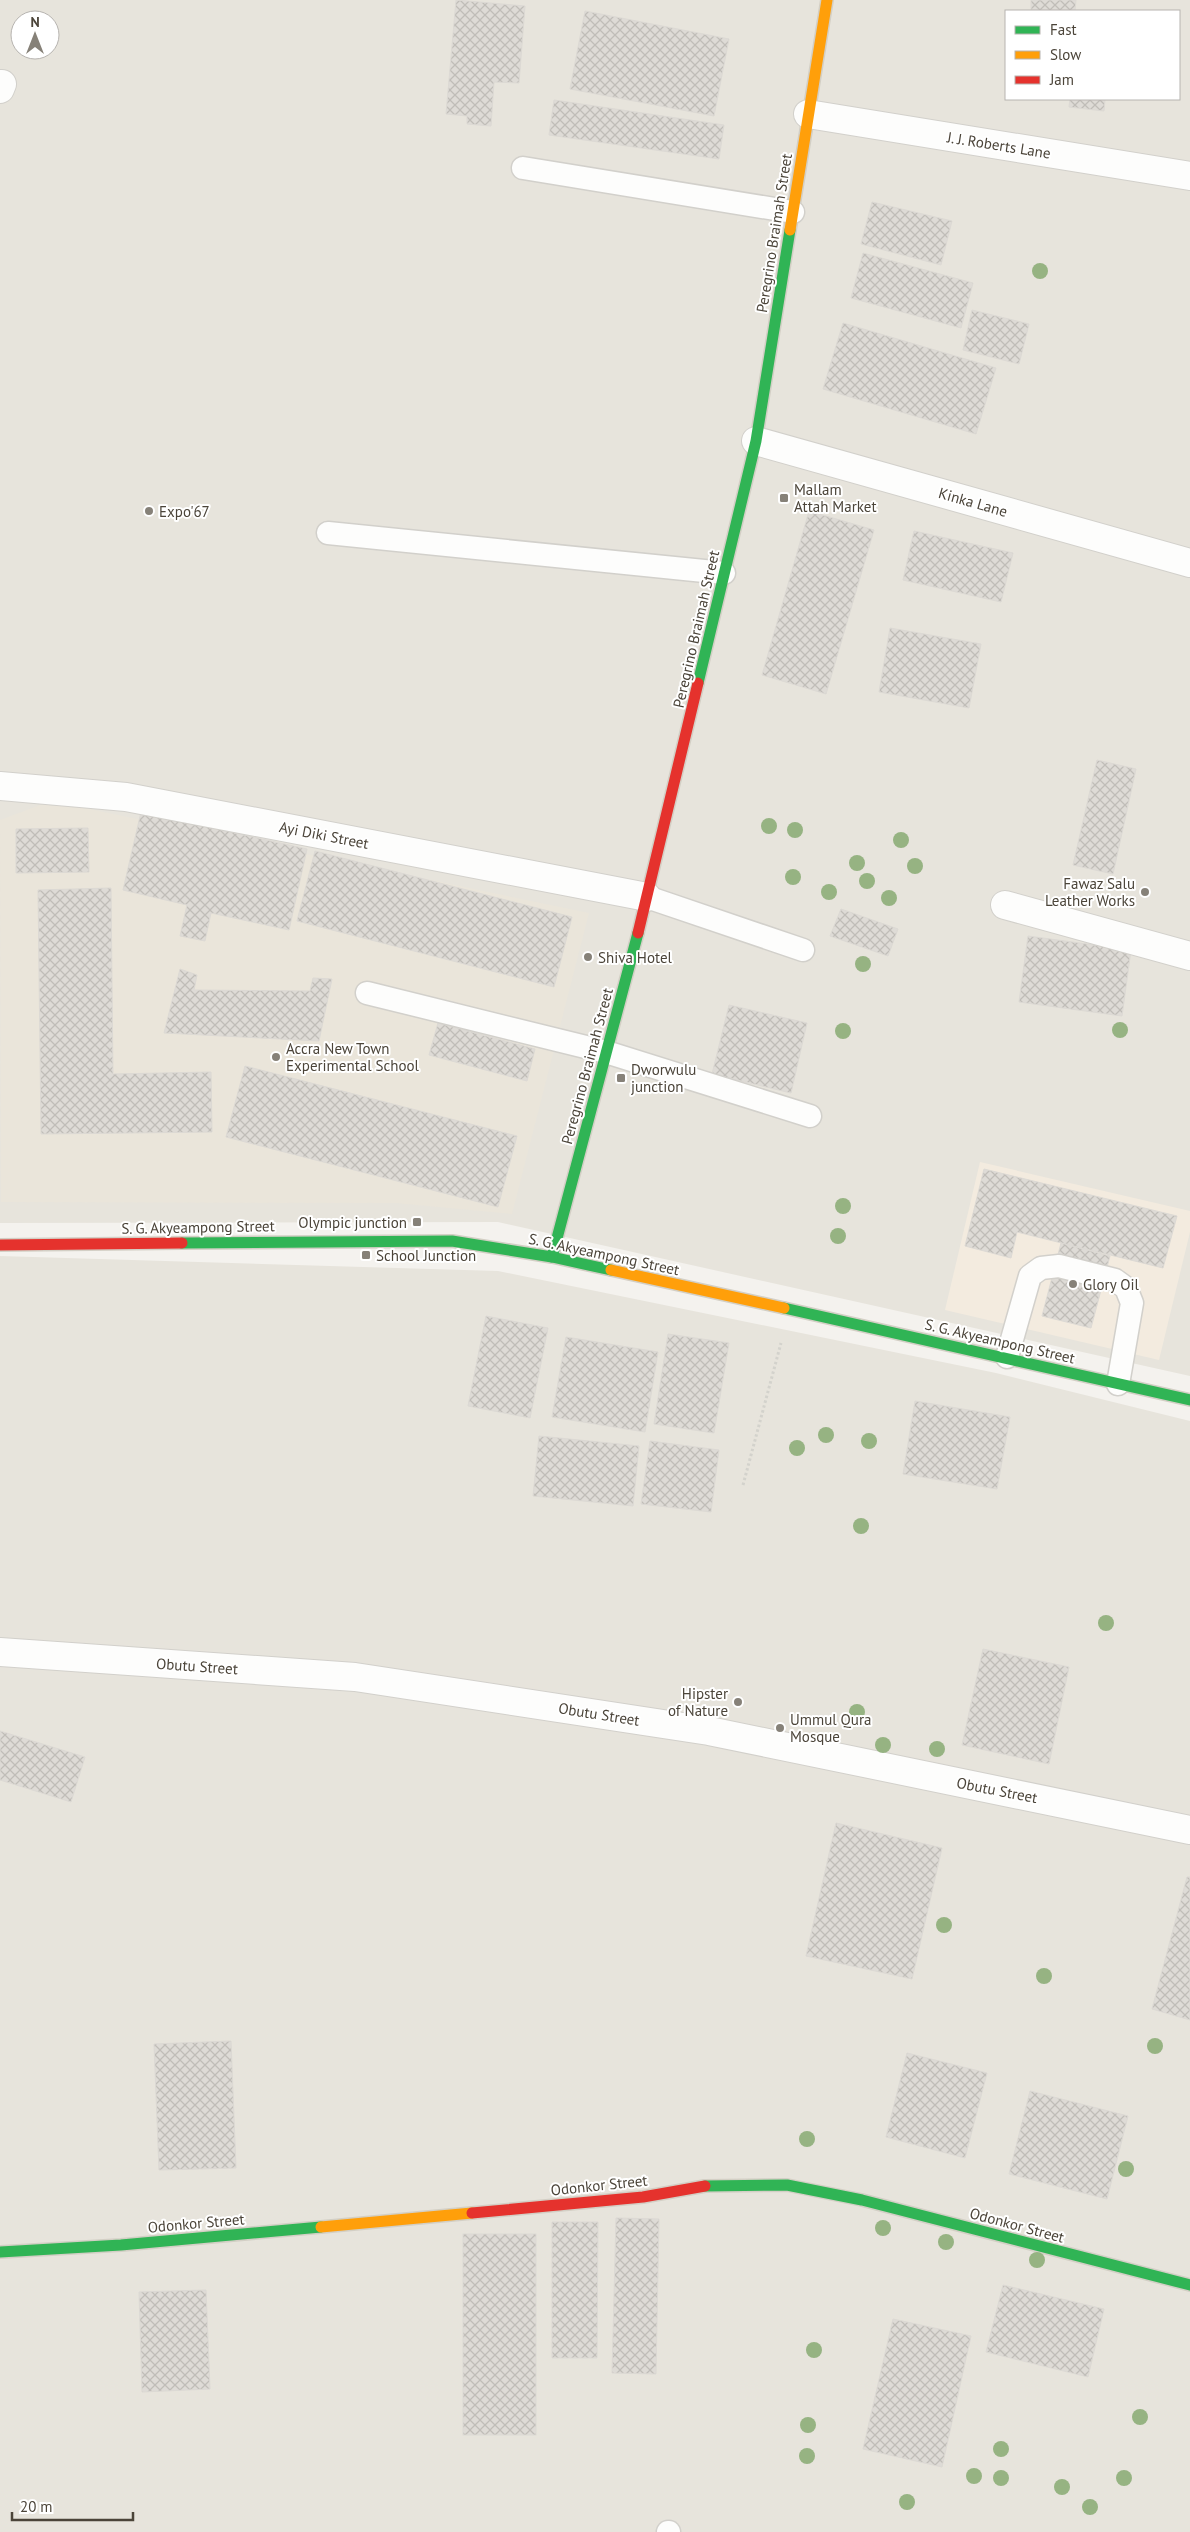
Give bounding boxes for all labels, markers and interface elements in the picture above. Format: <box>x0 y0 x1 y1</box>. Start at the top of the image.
north arrow <box>10 10 60 60</box>
legend <box>1005 10 1180 100</box>
text: N <box>30 13 40 31</box>
text: Fast <box>1050 20 1077 39</box>
text: Slow <box>1050 45 1081 64</box>
text: Jam <box>1049 70 1074 89</box>
street label: J. J. Roberts Lane <box>945 127 1052 163</box>
street label: Peregrino Braimah Street <box>752 152 796 314</box>
place label: Mallam Attah Market <box>794 480 877 516</box>
street label: Kinka Lane <box>936 483 1010 521</box>
marker: Mallam Attah Market <box>778 492 790 504</box>
place label: Expo'67 <box>159 502 210 521</box>
marker: Expo'67 <box>143 505 155 517</box>
street label: Peregrino Braimah Street <box>669 548 723 710</box>
street label: Ayi Diki Street <box>278 817 370 853</box>
place label: Fawaz Salu Leather Works <box>1045 874 1135 910</box>
marker: Fawaz Salu Leather Works <box>1139 886 1151 898</box>
place label: Shiva Hotel <box>598 948 673 967</box>
marker: Shiva Hotel <box>582 951 594 963</box>
street label: Peregrino Braimah Street <box>557 986 617 1146</box>
place label: Accra New Town Experimental School <box>286 1039 420 1075</box>
marker: Accra New Town Experimental School <box>270 1051 282 1063</box>
place label: Dworwulu junction <box>631 1060 696 1096</box>
marker: Dworwulu junction <box>615 1072 627 1084</box>
place label: Olympic junction <box>298 1213 407 1232</box>
street label: S. G. Akyeampong Street <box>121 1216 275 1238</box>
marker: Olympic junction <box>411 1216 423 1228</box>
street label: S. G. Akyeampong Street <box>527 1229 681 1279</box>
place label: School Junction <box>376 1246 476 1265</box>
marker: School Junction <box>360 1249 372 1261</box>
place label: Glory Oil <box>1083 1275 1139 1294</box>
marker: Glory Oil <box>1067 1278 1079 1290</box>
street label: S. G. Akyeampong Street <box>923 1314 1077 1368</box>
street label: Obutu Street <box>155 1654 239 1678</box>
place label: Hipster of Nature <box>668 1684 728 1720</box>
marker: Hipster of Nature <box>732 1696 744 1708</box>
street label: Obutu Street <box>557 1698 641 1730</box>
place label: Ummul Qura Mosque <box>790 1710 872 1746</box>
marker: Ummul Qura Mosque <box>774 1722 786 1734</box>
street label: Obutu Street <box>955 1773 1039 1807</box>
street label: Odonkor Street <box>550 2170 648 2200</box>
street label: Odonkor Street <box>968 2203 1066 2247</box>
street label: Odonkor Street <box>147 2209 245 2237</box>
scale bar <box>12 2490 134 2522</box>
text: 20 m <box>20 2497 53 2516</box>

